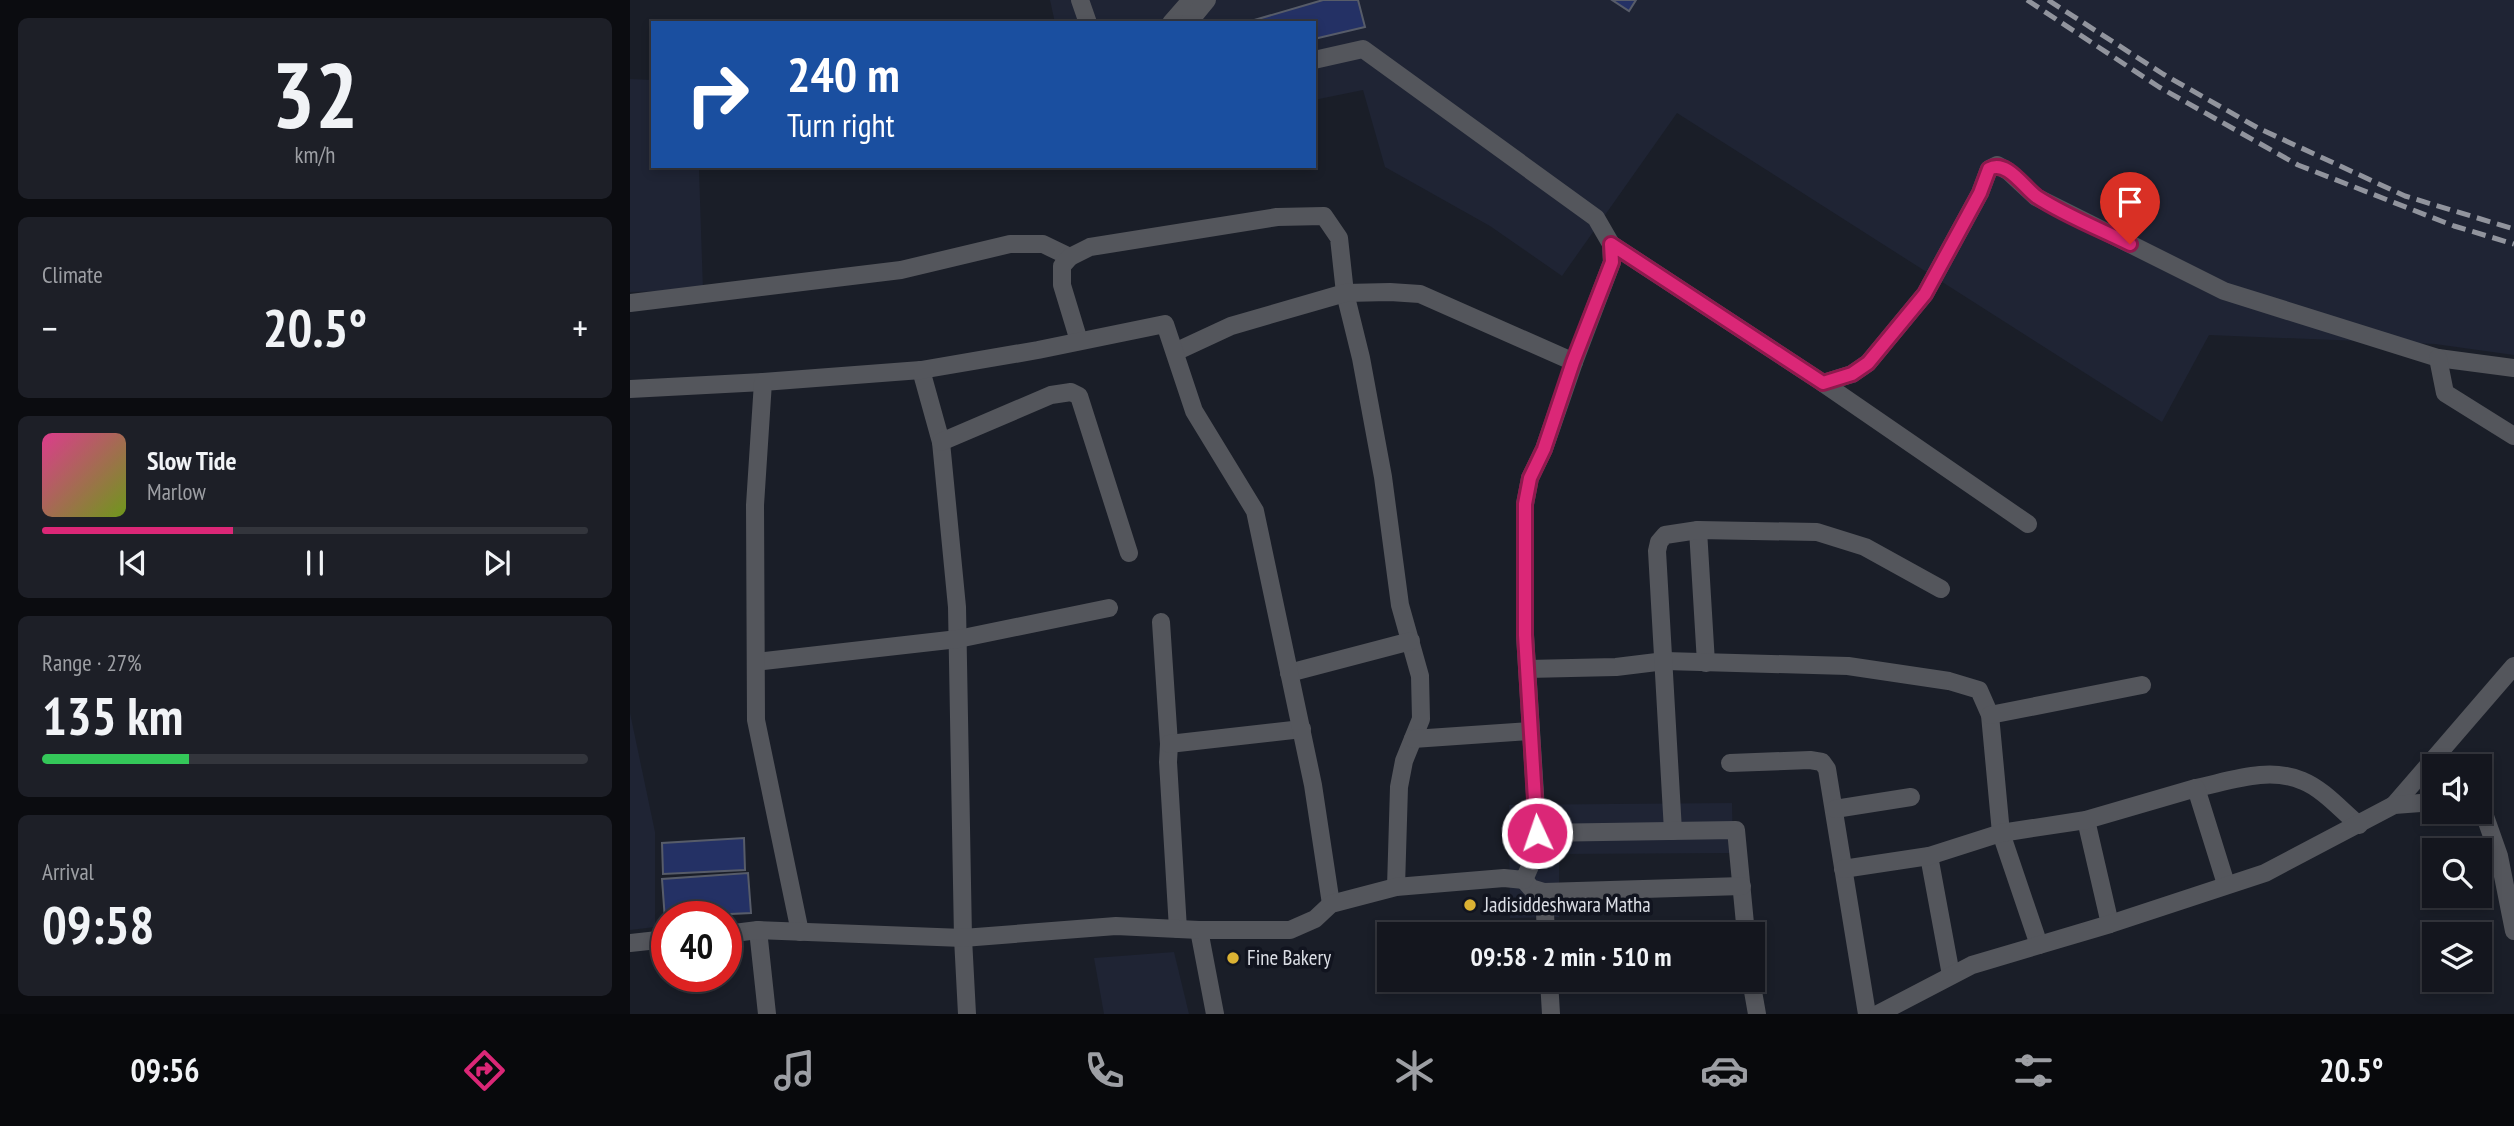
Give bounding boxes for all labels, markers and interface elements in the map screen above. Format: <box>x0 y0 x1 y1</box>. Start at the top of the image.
text: 32 <box>272 35 359 153</box>
text: 240 m <box>787 42 900 106</box>
icon: right <box>672 49 763 140</box>
text: Turn right <box>787 104 895 146</box>
text: km/h <box>295 140 335 169</box>
pin <box>2100 172 2160 244</box>
icon: arrive <box>2111 183 2149 221</box>
text: Climate <box>42 260 103 289</box>
text: 20.5° <box>263 294 367 361</box>
text: − <box>42 303 58 352</box>
text: + <box>572 303 588 352</box>
text: Slow Tide <box>147 444 237 477</box>
text: Marlow <box>147 477 206 506</box>
icon: previous <box>114 544 152 582</box>
icon: pause <box>296 544 334 582</box>
icon: next <box>478 544 516 582</box>
text: Range · 27% <box>42 648 142 677</box>
text: 135 km <box>42 682 183 749</box>
map controls <box>2422 754 2492 992</box>
button: sound <box>2422 754 2492 824</box>
position arrow <box>1500 796 1574 870</box>
button: search <box>2422 838 2492 908</box>
text: Arrival <box>42 857 94 886</box>
text: 09:58 <box>42 891 154 958</box>
place label: Jadisiddeshwara Matha <box>1483 891 1651 918</box>
marker: Jadisiddeshwara Matha <box>1462 897 1478 913</box>
speed limit sign: 40 <box>651 901 742 992</box>
button: layers <box>2422 922 2492 992</box>
text: 09:58 · 2 min · 510 m <box>1471 940 1671 973</box>
place label: Fine Bakery <box>1247 944 1331 971</box>
marker: Fine Bakery <box>1225 950 1241 966</box>
icon: directions <box>460 1046 509 1095</box>
icon: music <box>770 1046 819 1095</box>
icon: phone <box>1080 1046 1129 1095</box>
icon: climate <box>1390 1046 1439 1095</box>
icon: car <box>1700 1046 1749 1095</box>
icon: filters <box>2009 1046 2058 1095</box>
text: 09:56 <box>130 1049 200 1091</box>
text: 20.5° <box>2319 1049 2384 1091</box>

